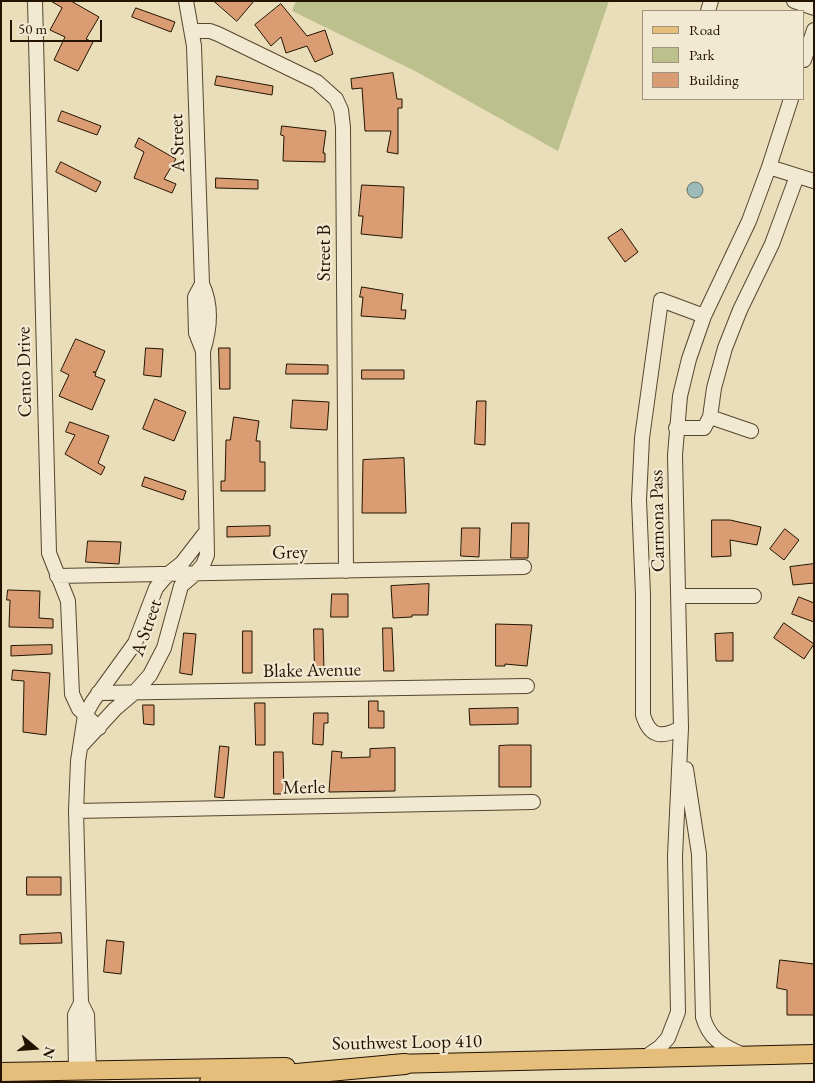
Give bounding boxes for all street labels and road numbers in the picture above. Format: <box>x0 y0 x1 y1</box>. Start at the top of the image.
street label: A Street <box>166 113 190 173</box>
street label: Street B <box>314 225 336 281</box>
street label: Cento Drive <box>13 326 37 418</box>
street label: Carmona Pass <box>646 470 670 572</box>
street label: Grey <box>272 541 308 565</box>
street label: A Street <box>127 597 167 659</box>
street label: Blake Avenue <box>263 659 361 683</box>
street label: Merle <box>283 776 325 800</box>
street label: Southwest Loop 410 <box>332 1030 482 1056</box>

